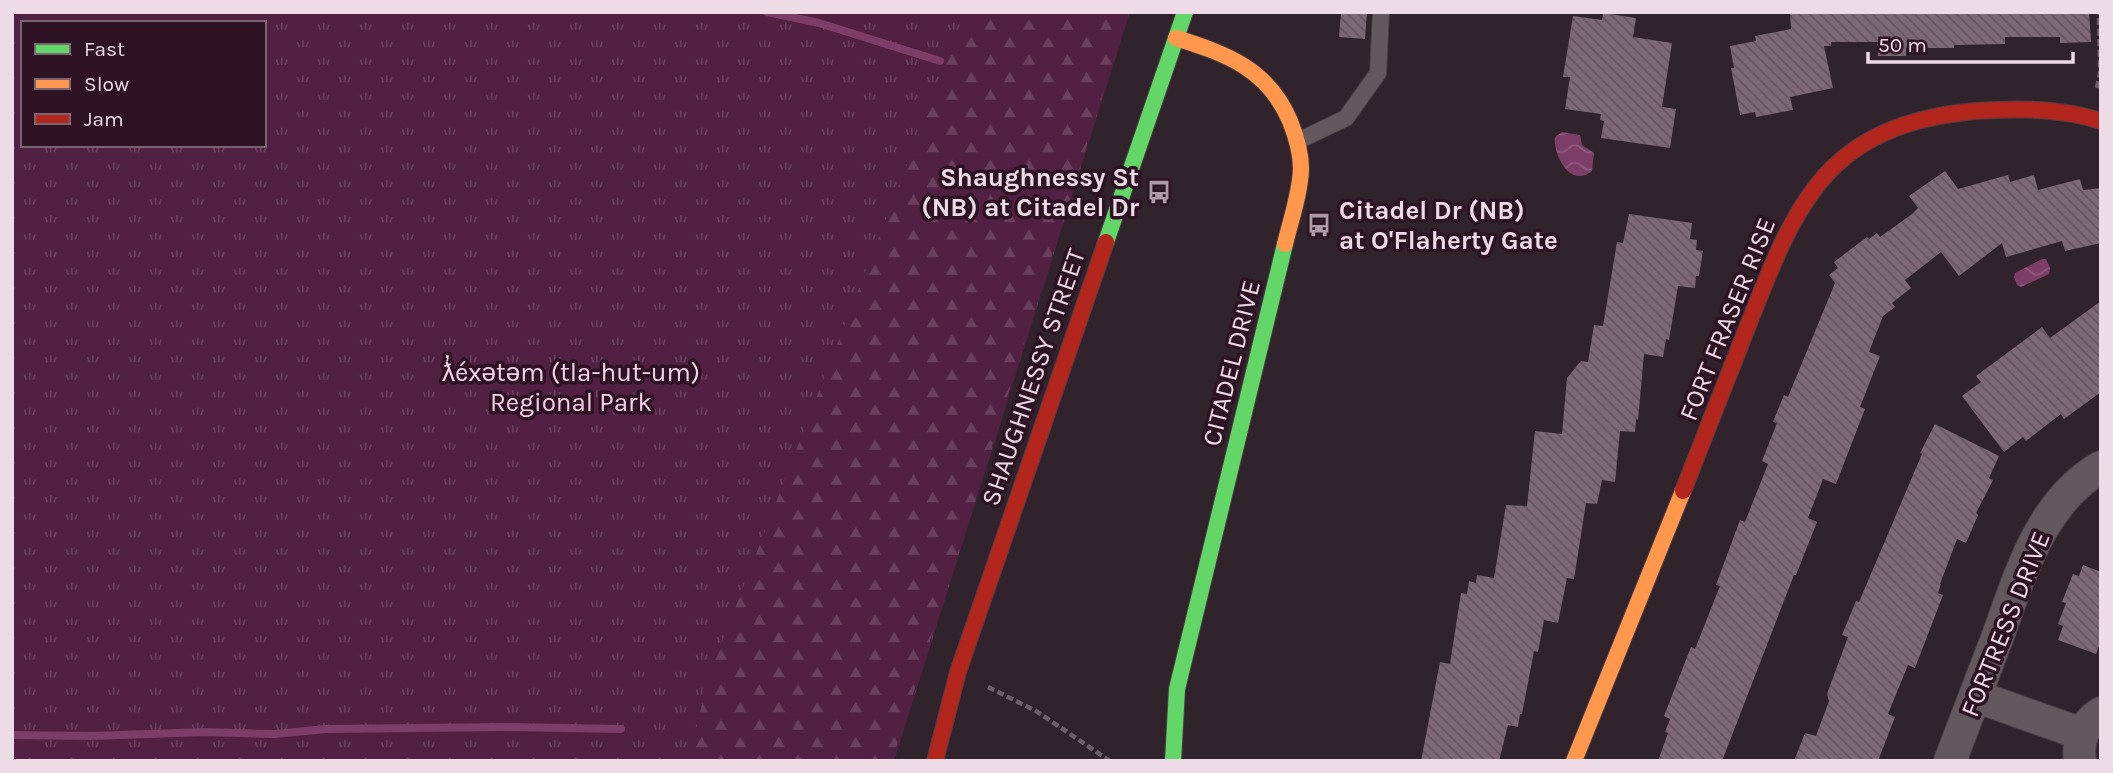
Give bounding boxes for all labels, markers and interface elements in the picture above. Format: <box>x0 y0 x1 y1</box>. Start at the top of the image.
legend <box>21 21 266 147</box>
scale bar <box>1868 21 2073 65</box>
text: 50 m <box>1878 33 1927 57</box>
text: Fast <box>84 37 125 61</box>
text: Slow <box>84 72 129 96</box>
text: Jam <box>84 107 124 131</box>
place label: Shaughnessy St (NB) at Citadel Dr <box>921 162 1140 223</box>
bus stop icon: Shaughnessy St (NB) at Citadel Dr <box>1145 178 1173 206</box>
place label: Citadel Dr (NB) at O'Flaherty Gate <box>1339 195 1558 256</box>
bus stop icon: Citadel Dr (NB) at O'Flaherty Gate <box>1305 211 1333 239</box>
street label: FORT FRASER RISE <box>1673 213 1782 425</box>
street label: SHAUGHNESSY STREET <box>975 245 1092 510</box>
street label: CITADEL DRIVE <box>1196 277 1267 449</box>
park label: ƛ̓éxətəm (tla-hut-um) Regional Park <box>442 355 700 418</box>
street label: FORTRESS DRIVE <box>1954 527 2057 721</box>

